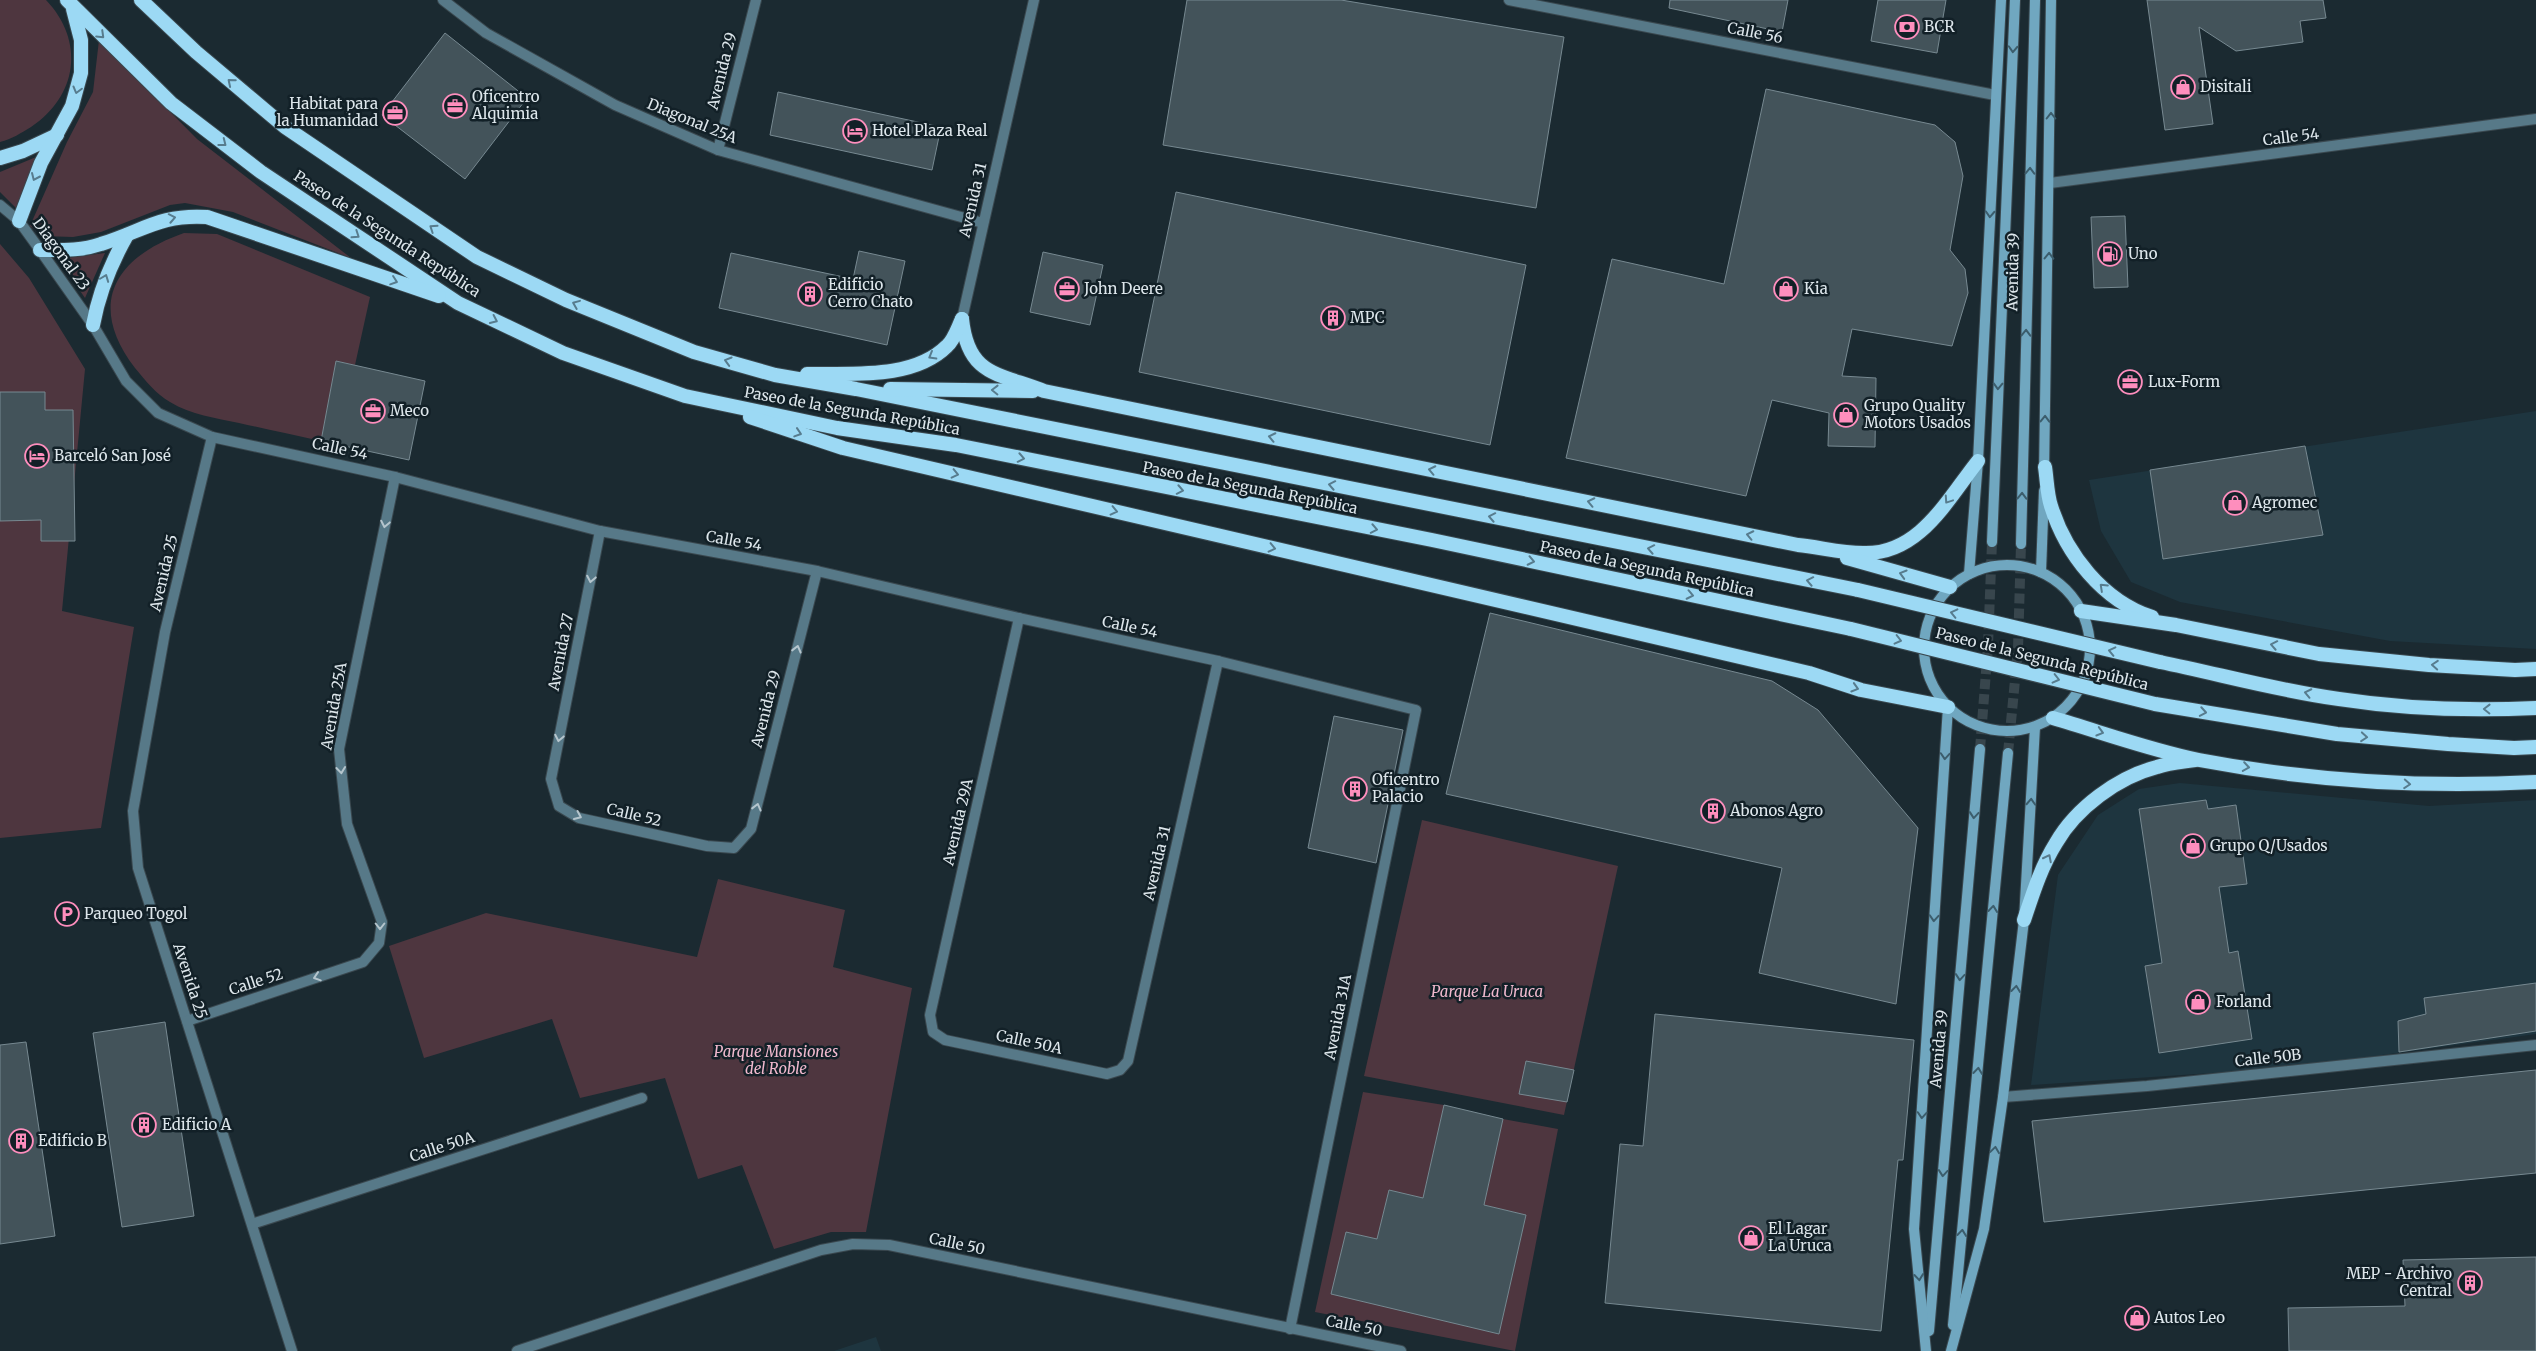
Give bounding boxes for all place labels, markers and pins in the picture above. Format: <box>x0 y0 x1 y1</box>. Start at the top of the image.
bank icon: BCR <box>1894 14 1920 40</box>
place label: BCR <box>1924 17 1955 36</box>
shop icon: Disitali <box>2170 74 2196 100</box>
place label: Disitali <box>2200 77 2252 96</box>
place label: Oficentro Alquimia <box>471 87 540 123</box>
office icon: Oficentro Alquimia <box>442 93 468 119</box>
place label: Habitat para la Humanidad <box>277 94 378 130</box>
office icon: Habitat para la Humanidad <box>382 100 408 126</box>
hotel icon: Hotel Plaza Real <box>842 118 868 144</box>
place label: Hotel Plaza Real <box>872 121 988 140</box>
fuel station icon: Uno <box>2097 241 2123 267</box>
place label: Uno <box>2128 244 2158 263</box>
place label: Edificio Cerro Chato <box>828 275 913 311</box>
office icon: John Deere <box>1054 276 1080 302</box>
shop icon: Kia <box>1773 276 1799 302</box>
place label: John Deere <box>1083 279 1163 298</box>
place label: Kia <box>1804 279 1828 298</box>
building icon: Edificio Cerro Chato <box>797 281 823 307</box>
building icon: MPC <box>1320 305 1346 331</box>
place label: MPC <box>1350 308 1385 327</box>
office icon: Lux-Form <box>2117 369 2143 395</box>
place label: Lux-Form <box>2148 372 2220 391</box>
place label: Grupo Quality Motors Usados <box>1864 396 1971 432</box>
office icon: Meco <box>360 398 386 424</box>
place label: Meco <box>390 401 429 420</box>
shop icon: Grupo Quality Motors Usados <box>1833 402 1859 428</box>
hotel icon: Barceló San José <box>24 443 50 469</box>
place label: Barceló San José <box>54 446 171 465</box>
shop icon: Agromec <box>2222 490 2248 516</box>
place label: Agromec <box>2251 493 2318 512</box>
place label: Oficentro Palacio <box>1372 770 1440 806</box>
building icon: Oficentro Palacio <box>1342 776 1368 802</box>
building icon: Abonos Agro <box>1700 798 1726 824</box>
place label: Abonos Agro <box>1729 801 1823 820</box>
shop icon: Grupo Q/Usados <box>2180 833 2206 859</box>
place label: Grupo Q/Usados <box>2210 836 2328 855</box>
parking icon: Parqueo Togol <box>54 901 80 927</box>
place label: Parqueo Togol <box>84 904 188 923</box>
shop icon: Forland <box>2185 989 2211 1015</box>
place label: Forland <box>2216 992 2271 1011</box>
building icon: Edificio A <box>131 1112 157 1138</box>
place label: Edificio A <box>162 1115 232 1134</box>
building icon: Edificio B <box>8 1128 34 1154</box>
place label: Edificio B <box>38 1131 107 1150</box>
place label: El Lagar La Uruca <box>1768 1219 1832 1255</box>
shop icon: El Lagar La Uruca <box>1738 1225 1764 1251</box>
place label: MEP - Archivo Central <box>2346 1264 2452 1300</box>
building icon: MEP - Archivo Central <box>2457 1270 2483 1296</box>
shop icon: Autos Leo <box>2124 1305 2150 1331</box>
place label: Autos Leo <box>2153 1308 2225 1327</box>

